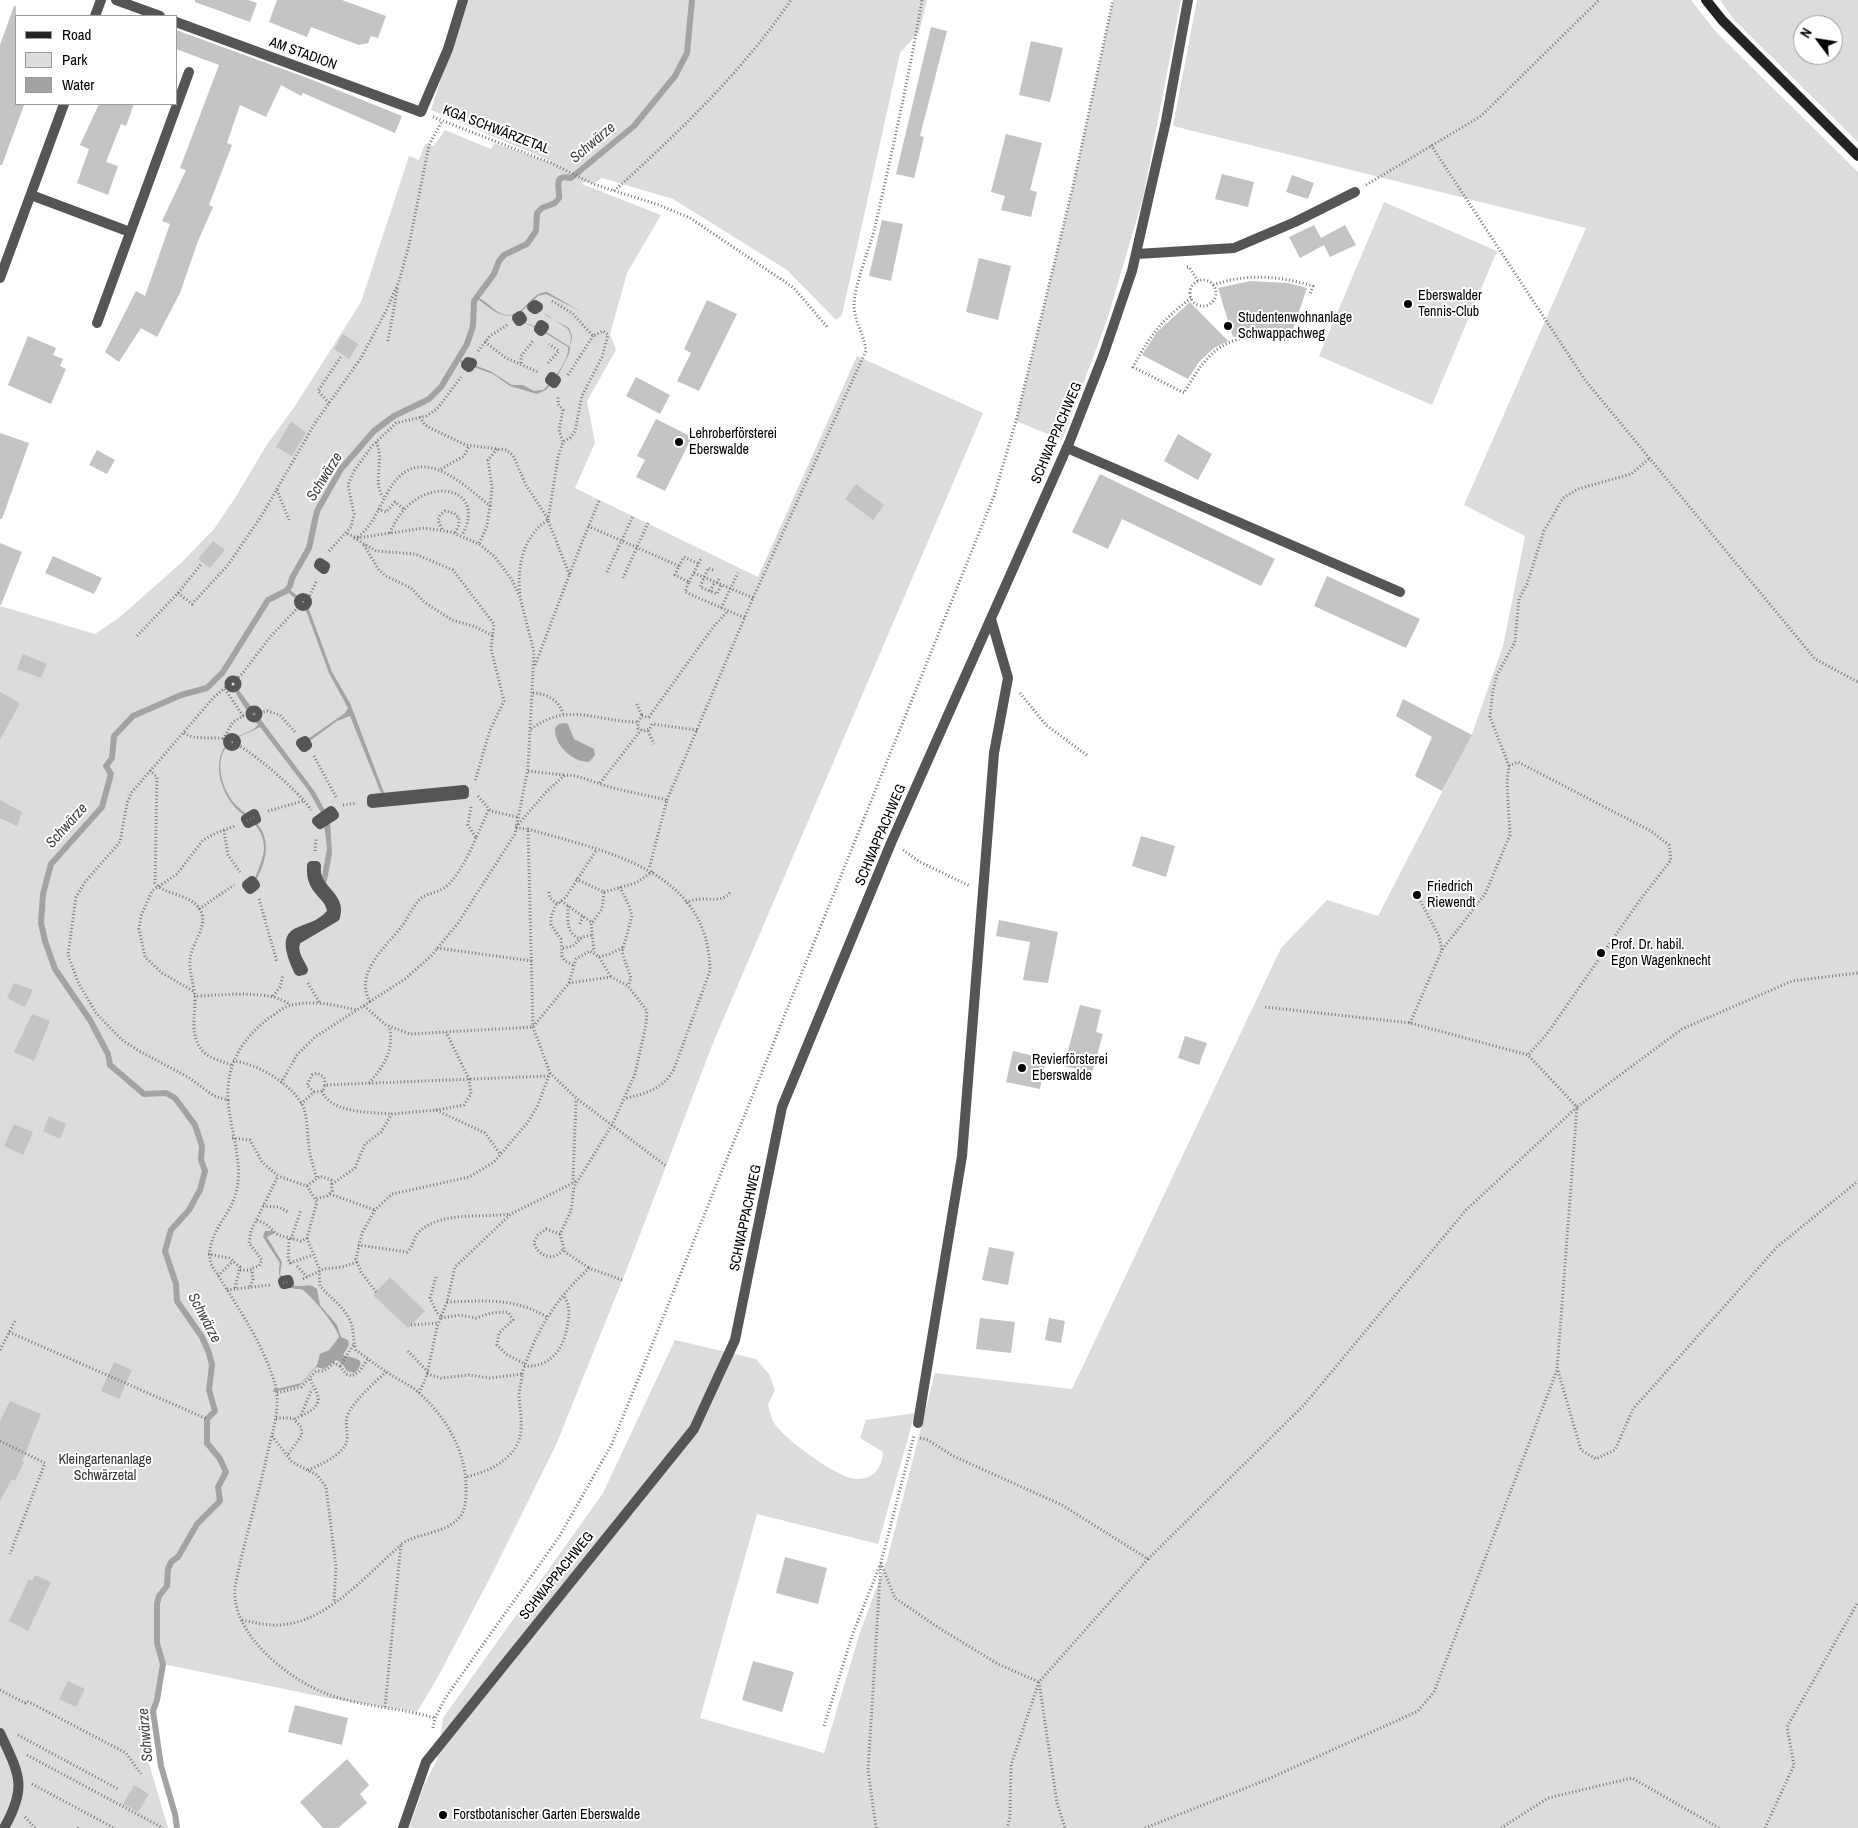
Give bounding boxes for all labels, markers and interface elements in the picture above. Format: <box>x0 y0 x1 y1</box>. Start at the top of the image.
legend <box>15 15 178 105</box>
north arrow <box>1793 15 1843 65</box>
text: Road <box>62 24 91 45</box>
text: N <box>1796 25 1816 41</box>
street label: AM STADION <box>267 34 339 74</box>
text: Park <box>62 49 87 70</box>
text: Water <box>62 74 94 95</box>
street label: KGA SCHWÄRZETAL <box>440 102 552 158</box>
water label: Schwärze <box>567 119 619 167</box>
place label: Eberswalder Tennis-Club <box>1418 288 1482 321</box>
marker: Eberswalder Tennis-Club <box>1402 298 1414 310</box>
place label: Studentenwohnanlage Schwappachweg <box>1238 310 1352 342</box>
marker: Studentenwohnanlage Schwappachweg <box>1222 320 1234 332</box>
street label: SCHWAPPACHWEG <box>1028 380 1086 486</box>
place label: Lehroberförsterei Eberswalde <box>689 426 777 458</box>
marker: Lehroberförsterei Eberswalde <box>673 436 685 448</box>
water label: Schwärze <box>303 449 347 505</box>
street label: SCHWAPPACHWEG <box>852 782 910 888</box>
water label: Schwärze <box>42 800 92 852</box>
place label: Friedrich Riewendt <box>1427 879 1475 912</box>
marker: Friedrich Riewendt <box>1411 889 1423 901</box>
place label: Prof. Dr. habil. Egon Wagenknecht <box>1611 937 1711 970</box>
marker: Prof. Dr. habil. Egon Wagenknecht <box>1595 947 1607 959</box>
place label: Revierförsterei Eberswalde <box>1032 1052 1108 1084</box>
marker: Revierförsterei Eberswalde <box>1016 1062 1028 1074</box>
street label: SCHWAPPACHWEG <box>727 1163 765 1273</box>
water label: Schwärze <box>183 1290 225 1346</box>
park label: Kleingartenanlage Schwärzetal <box>58 1452 152 1484</box>
street label: SCHWAPPACHWEG <box>516 1529 598 1623</box>
water label: Schwärze <box>135 1707 157 1763</box>
place label: Forstbotanischer Garten Eberswalde <box>453 1807 640 1823</box>
marker: Forstbotanischer Garten Eberswalde <box>437 1809 449 1821</box>

